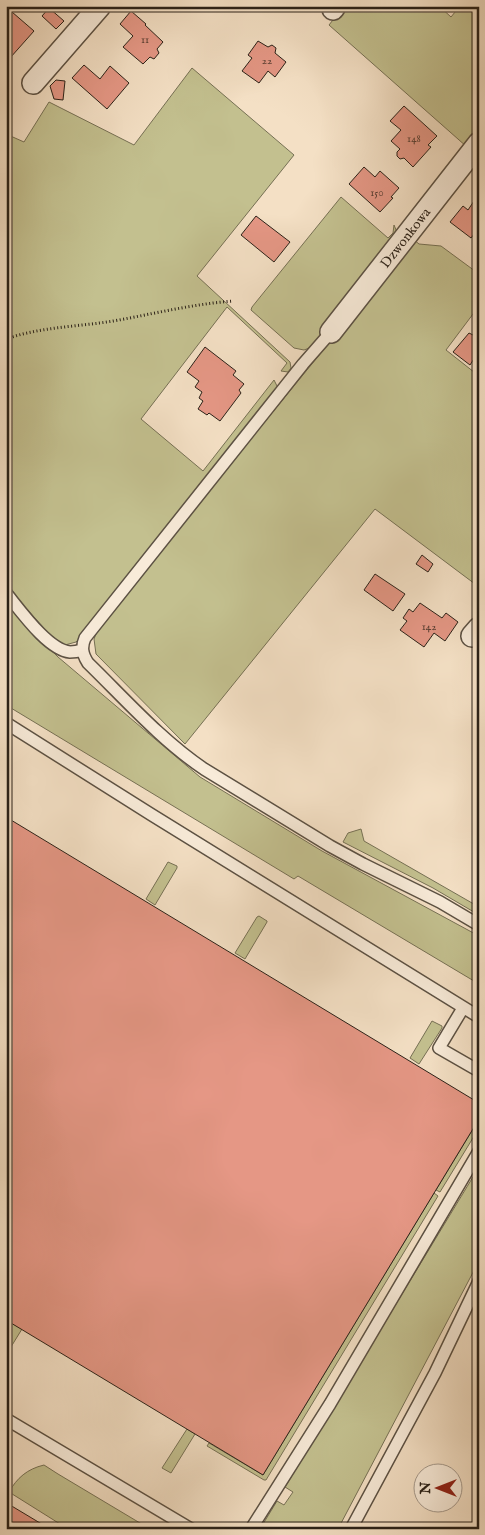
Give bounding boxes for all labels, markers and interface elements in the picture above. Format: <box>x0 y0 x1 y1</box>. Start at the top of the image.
house number: 11 <box>141 33 149 47</box>
house number: 22 <box>262 54 272 68</box>
house number: 148 <box>407 132 421 146</box>
house number: 150 <box>370 186 384 200</box>
street label: Dzwonkowa <box>377 204 436 272</box>
house number: 142 <box>422 620 436 634</box>
north arrow <box>412 1462 462 1512</box>
text: N <box>417 1482 435 1495</box>

